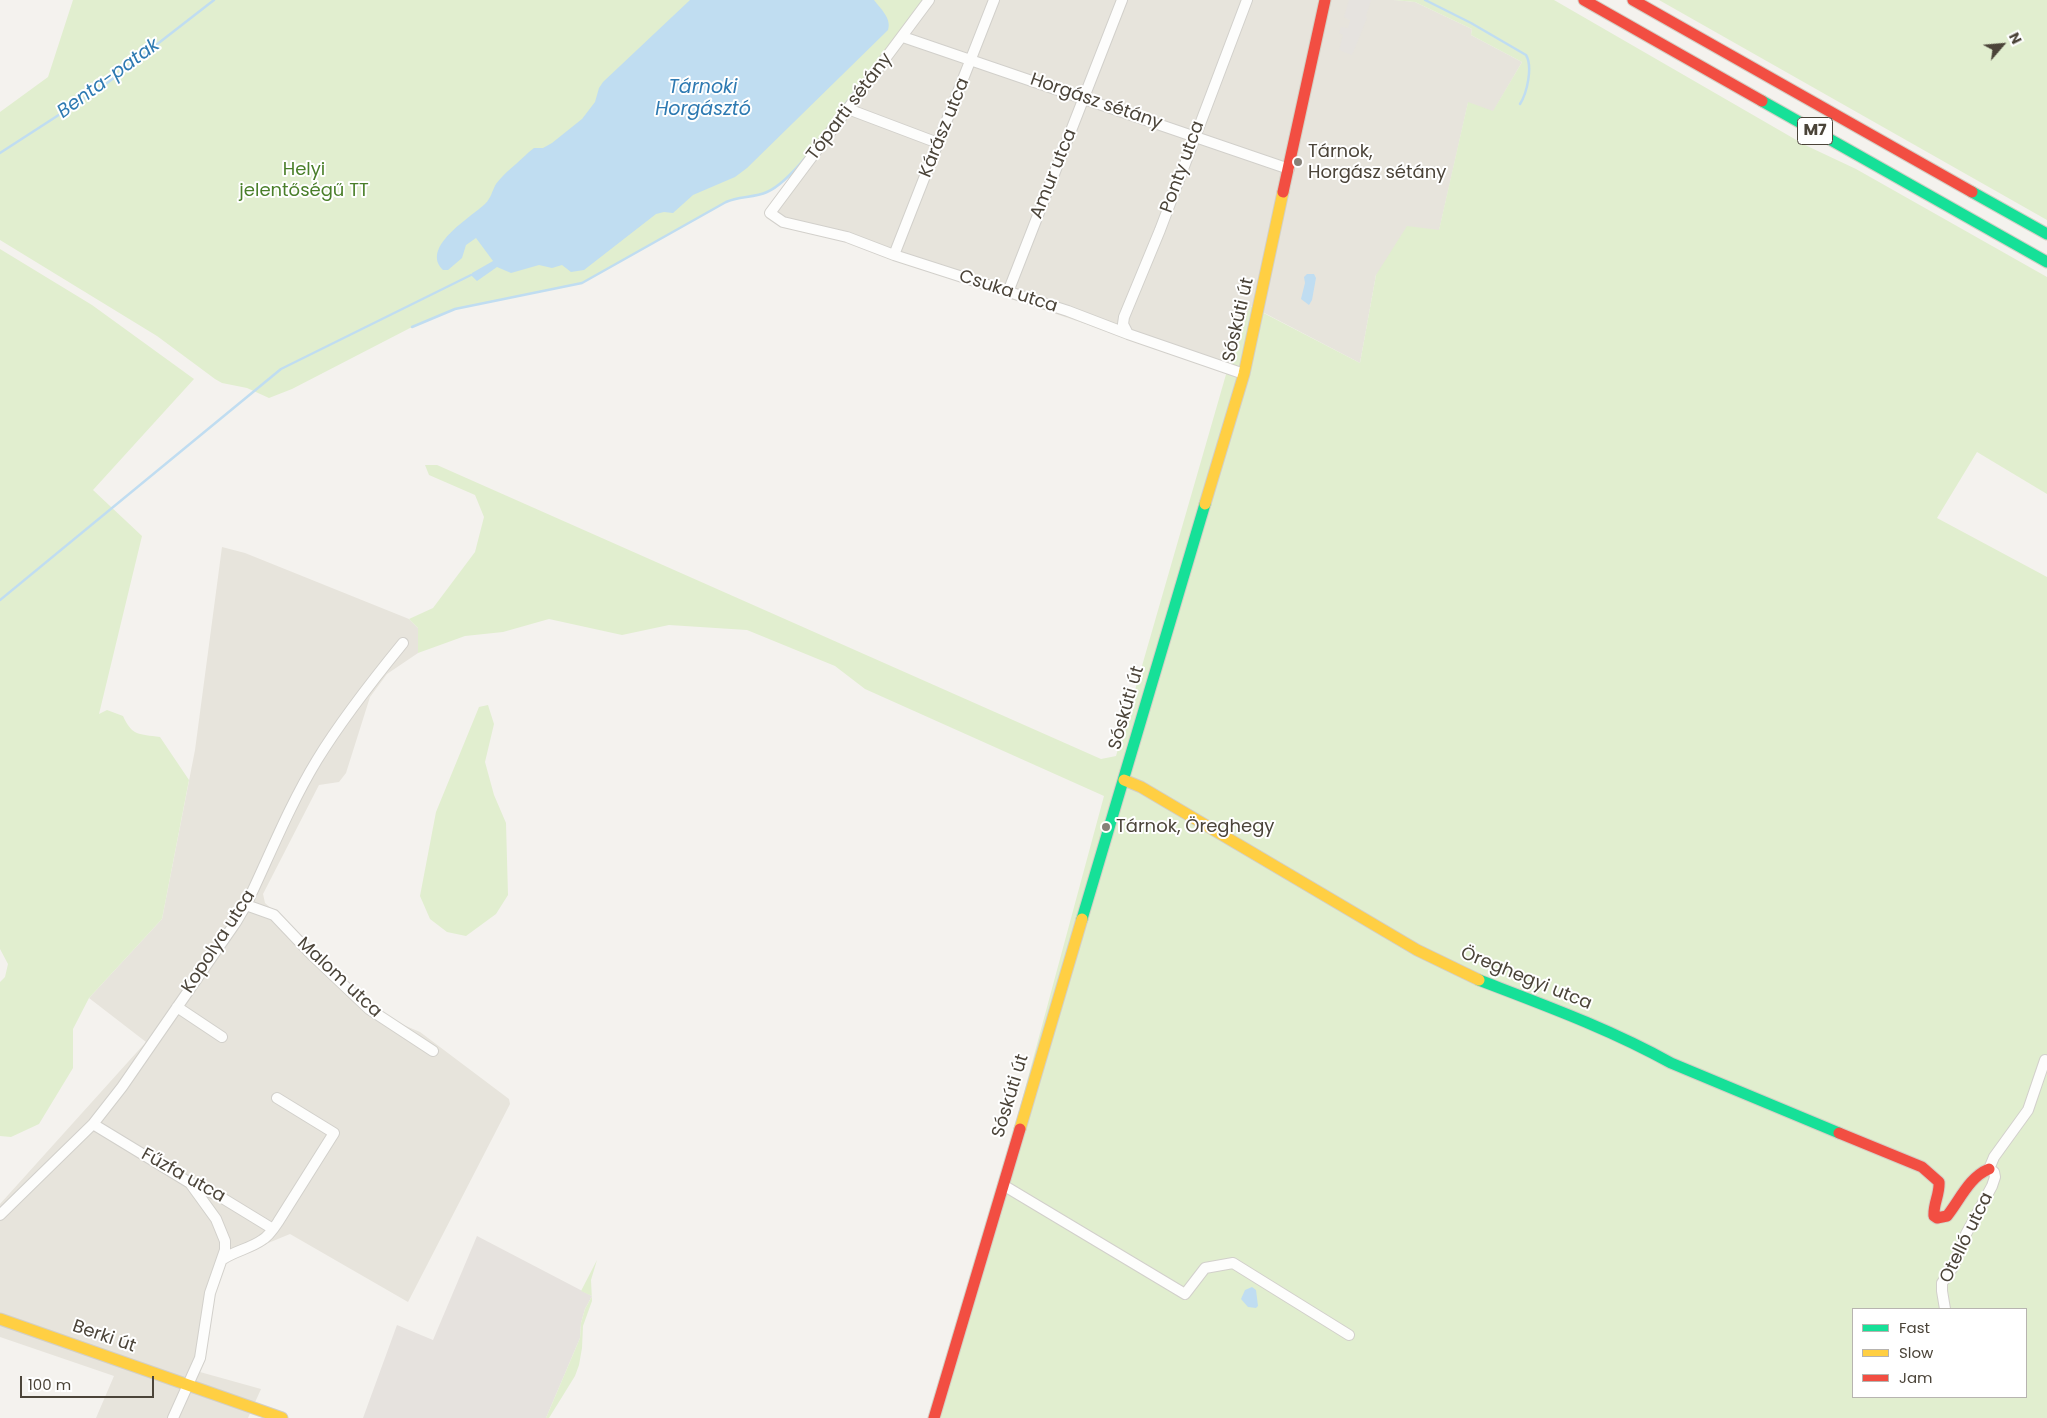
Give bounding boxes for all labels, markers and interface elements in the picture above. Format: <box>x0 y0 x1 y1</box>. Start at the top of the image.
north arrow <box>1977 20 2027 70</box>
text: N <box>2004 29 2027 47</box>
water label: Benta-patak <box>53 34 165 124</box>
street label: Tóparti sétány <box>803 49 897 165</box>
street label: Horgász sétány <box>1027 69 1165 135</box>
street label: Kárász utca <box>915 75 975 181</box>
water label: Tárnoki Horgásztó <box>655 77 751 121</box>
street label: Ponty utca <box>1156 118 1210 216</box>
road number: M7 <box>1798 118 1832 144</box>
street label: Amur utca <box>1026 126 1082 222</box>
place label: Tárnok, Horgász sétány <box>1308 141 1446 183</box>
marker: Tárnok, Horgász sétány <box>1292 156 1304 168</box>
park label: Helyi jelentőségű TT <box>239 159 369 202</box>
street label: Csuka utca <box>956 266 1060 318</box>
street label: Sóskúti út <box>1219 276 1259 364</box>
street label: Sóskúti út <box>1105 664 1149 752</box>
place label: Tárnok, Öreghegy <box>1116 816 1274 838</box>
marker: Tárnok, Öreghegy <box>1100 821 1112 833</box>
street label: Kopolya utca <box>178 886 260 998</box>
street label: Malom utca <box>292 933 386 1023</box>
street label: Öreghegyi utca <box>1457 943 1595 1015</box>
street label: Sóskúti út <box>988 1052 1034 1140</box>
street label: Fűzfa utca <box>137 1144 229 1208</box>
street label: Otelló utca <box>1936 1189 1998 1287</box>
legend <box>1852 1308 2027 1398</box>
street label: Berki út <box>70 1316 138 1358</box>
text: Fast <box>1899 1317 1930 1338</box>
text: Slow <box>1899 1342 1933 1363</box>
scale bar <box>22 1366 156 1398</box>
text: Jam <box>1899 1367 1933 1388</box>
text: 100 m <box>28 1374 71 1395</box>

